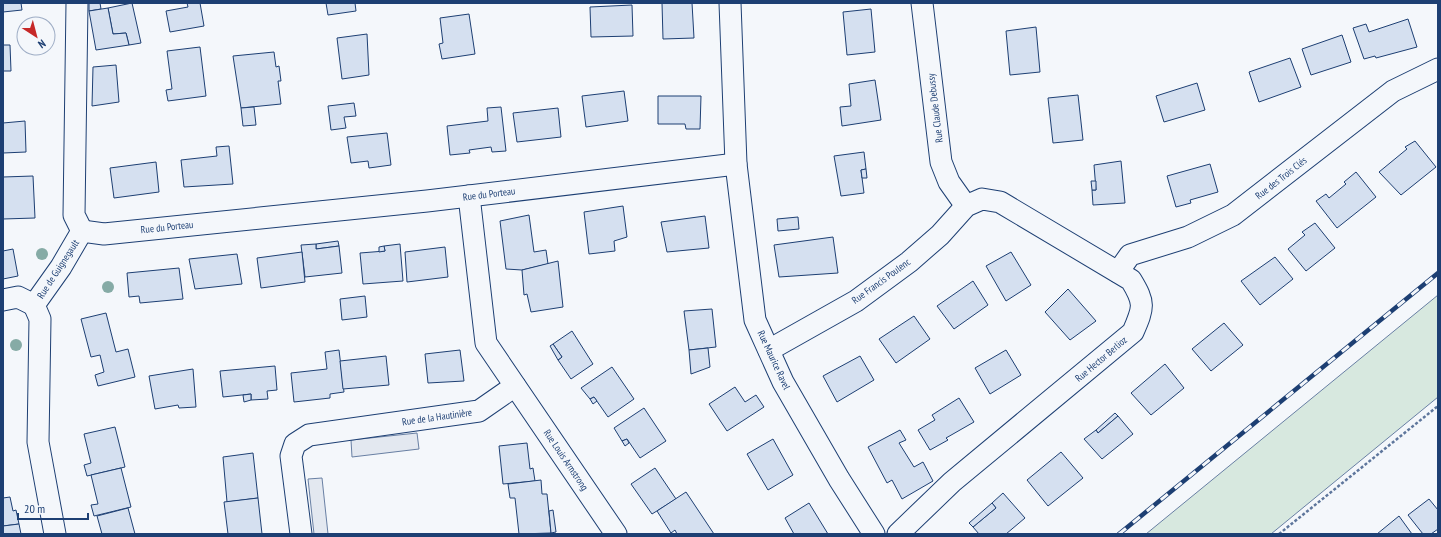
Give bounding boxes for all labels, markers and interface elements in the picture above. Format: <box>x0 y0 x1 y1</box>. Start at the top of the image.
north arrow <box>16 16 56 56</box>
text: N <box>35 37 48 52</box>
street label: Rue Claude Debussy <box>924 72 946 143</box>
street label: Rue des Trois Clés <box>1253 153 1310 202</box>
street label: Rue du Porteau <box>462 184 516 204</box>
street label: Rue du Porteau <box>140 218 194 236</box>
street label: Rue de Guignegault <box>34 237 82 301</box>
street label: Rue Francis Poulenc <box>849 255 913 307</box>
street label: Rue Maurice Ravel <box>755 328 794 392</box>
street label: Rue Hector Berlioz <box>1072 333 1130 385</box>
street label: Rue de la Hautinière <box>401 406 473 428</box>
street label: Rue Louis Armstrong <box>541 427 591 493</box>
scale bar <box>18 495 88 521</box>
text: 20 m <box>24 501 45 516</box>

